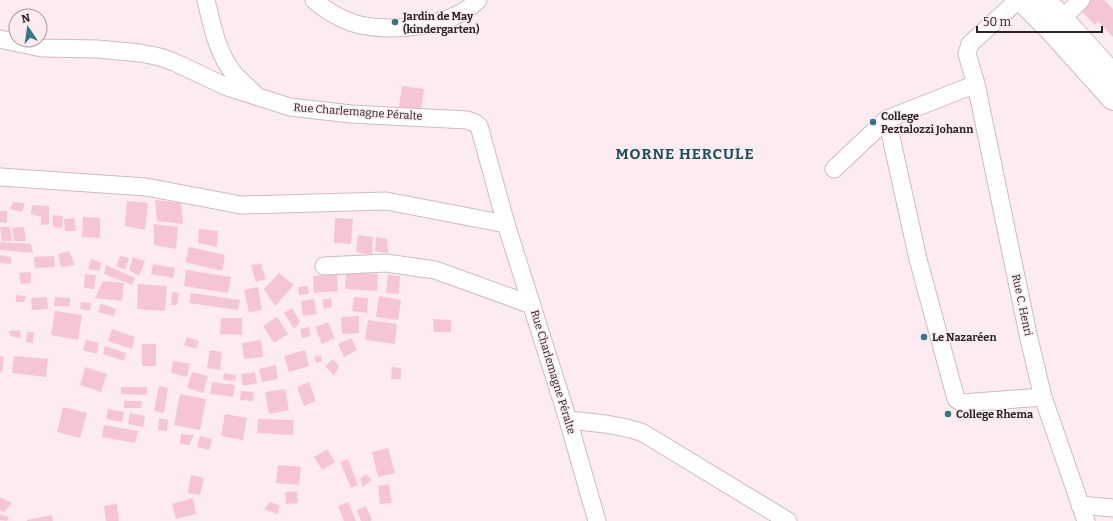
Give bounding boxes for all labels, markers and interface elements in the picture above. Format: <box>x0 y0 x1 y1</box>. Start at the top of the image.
north arrow <box>8 8 48 48</box>
scale bar <box>977 8 1102 34</box>
place label: Jardin de May (kindergarten) <box>402 10 480 36</box>
text: N <box>20 11 32 26</box>
text: 50 m <box>983 15 1012 29</box>
marker: Jardin de May (kindergarten) <box>390 17 400 27</box>
street label: Rue Charlemagne Péralte <box>293 101 423 123</box>
place label: College Peztalozzi Johann <box>881 110 973 136</box>
marker: College Peztalozzi Johann <box>868 117 878 127</box>
district label: MORNE HERCULE <box>615 145 755 163</box>
street label: Rue C. Henri <box>1009 273 1035 338</box>
street label: Rue Charlemagne Péralte <box>528 308 578 436</box>
place label: Le Nazaréen <box>932 331 996 344</box>
marker: Le Nazaréen <box>919 332 929 342</box>
place label: College Rhema <box>956 408 1034 421</box>
marker: College Rhema <box>943 409 953 419</box>

